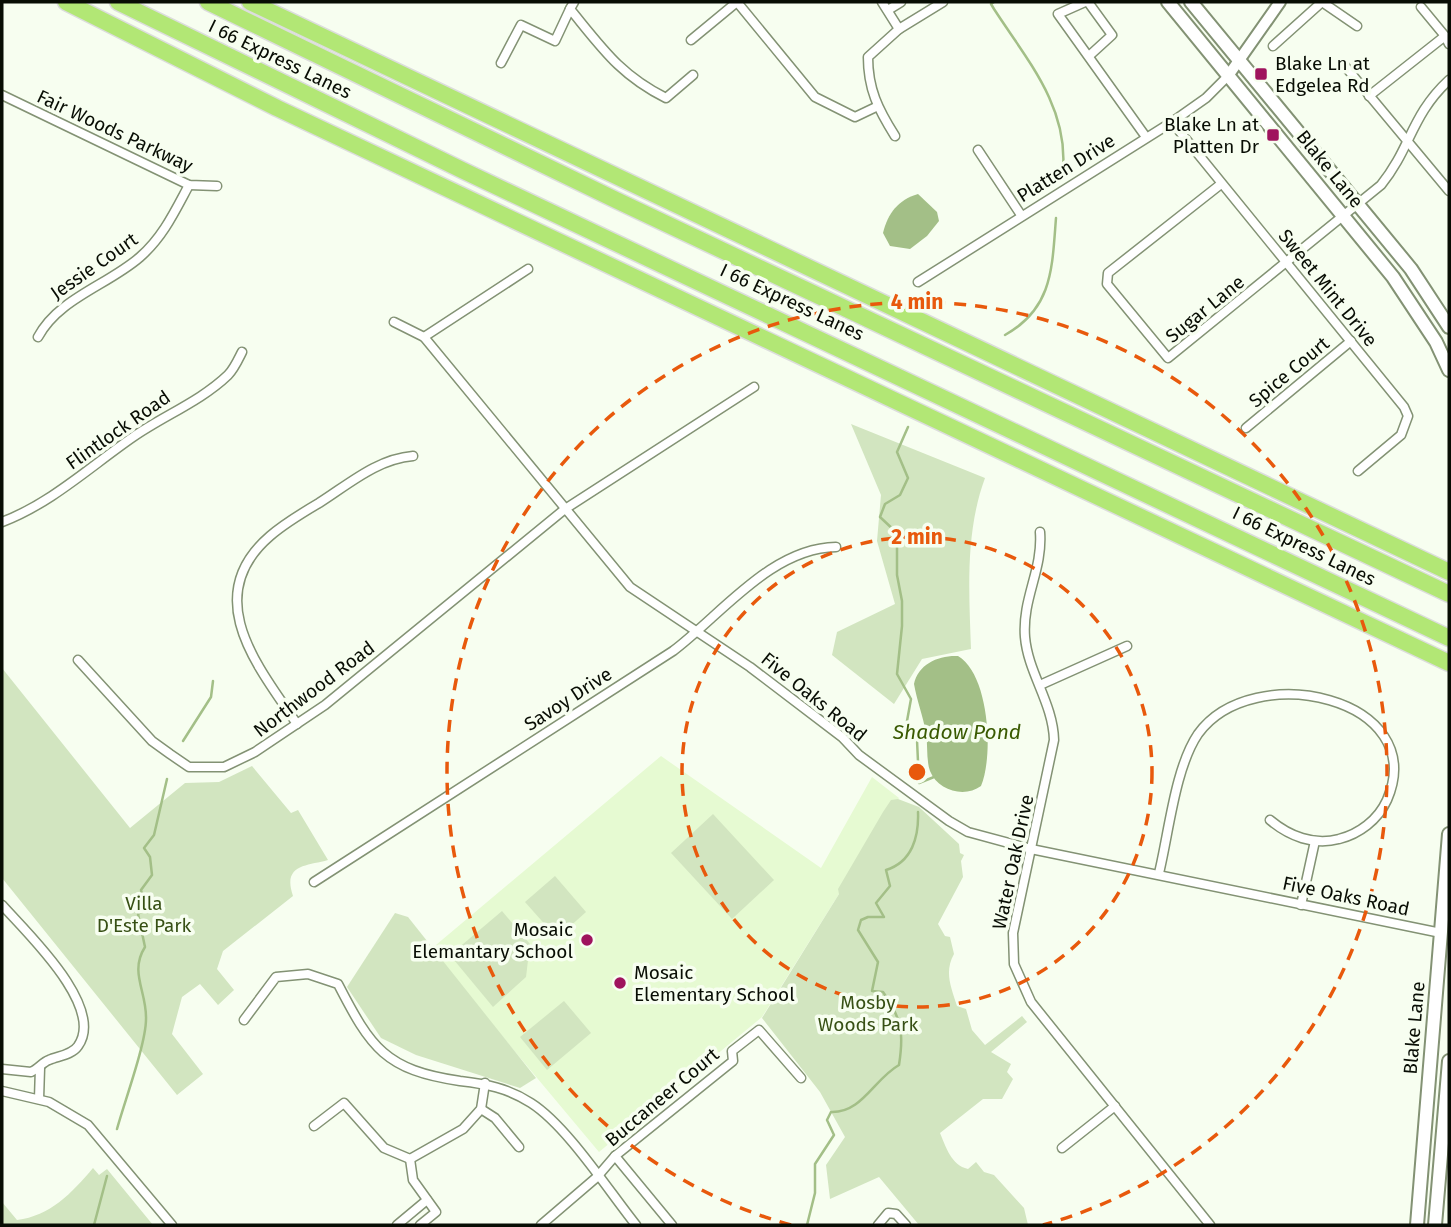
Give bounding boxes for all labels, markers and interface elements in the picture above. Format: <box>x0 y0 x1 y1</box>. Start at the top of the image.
street label: I 66 Express Lanes <box>205 14 355 104</box>
place label: Blake Ln at Edgelea Rd <box>1275 52 1370 97</box>
marker: Blake Ln at Edgelea Rd <box>1253 66 1269 82</box>
street label: Fair Woods Parkway <box>33 85 197 177</box>
place label: Blake Ln at Platten Dr <box>1164 113 1260 158</box>
street label: Blake Lane <box>1292 125 1368 213</box>
marker: Blake Ln at Platten Dr <box>1265 127 1281 143</box>
street label: Platten Drive <box>1013 129 1119 207</box>
street label: Sweet Mint Drive <box>1274 225 1382 351</box>
street label: Jessie Court <box>46 228 142 304</box>
street label: I 66 Express Lanes <box>716 259 868 345</box>
street label: Sugar Lane <box>1161 270 1249 348</box>
text: 4 min <box>891 289 943 315</box>
street label: Spice Court <box>1244 332 1334 412</box>
street label: Flintlock Road <box>61 386 175 474</box>
street label: I 66 Express Lanes <box>1229 501 1379 591</box>
text: 2 min <box>891 524 943 550</box>
street label: Northwood Road <box>249 636 379 742</box>
street label: Five Oaks Road <box>757 647 871 747</box>
street label: Savoy Drive <box>520 662 616 736</box>
water label: Shadow Pond <box>892 719 1021 745</box>
centre of rings <box>905 760 929 784</box>
street label: Water Oak Drive <box>987 792 1039 932</box>
street label: Five Oaks Road <box>1280 871 1412 921</box>
park label: Villa D'Este Park <box>97 892 192 937</box>
place label: Mosaic Elemantary School <box>412 918 573 963</box>
marker: Mosaic Elemantary School <box>579 932 595 948</box>
place label: Mosaic Elementary School <box>634 961 795 1006</box>
marker: Mosaic Elementary School <box>612 975 628 991</box>
street label: Blake Lane <box>1398 980 1430 1076</box>
park label: Mosby Woods Park <box>818 991 918 1036</box>
street label: Buccaneer Court <box>600 1043 724 1151</box>

